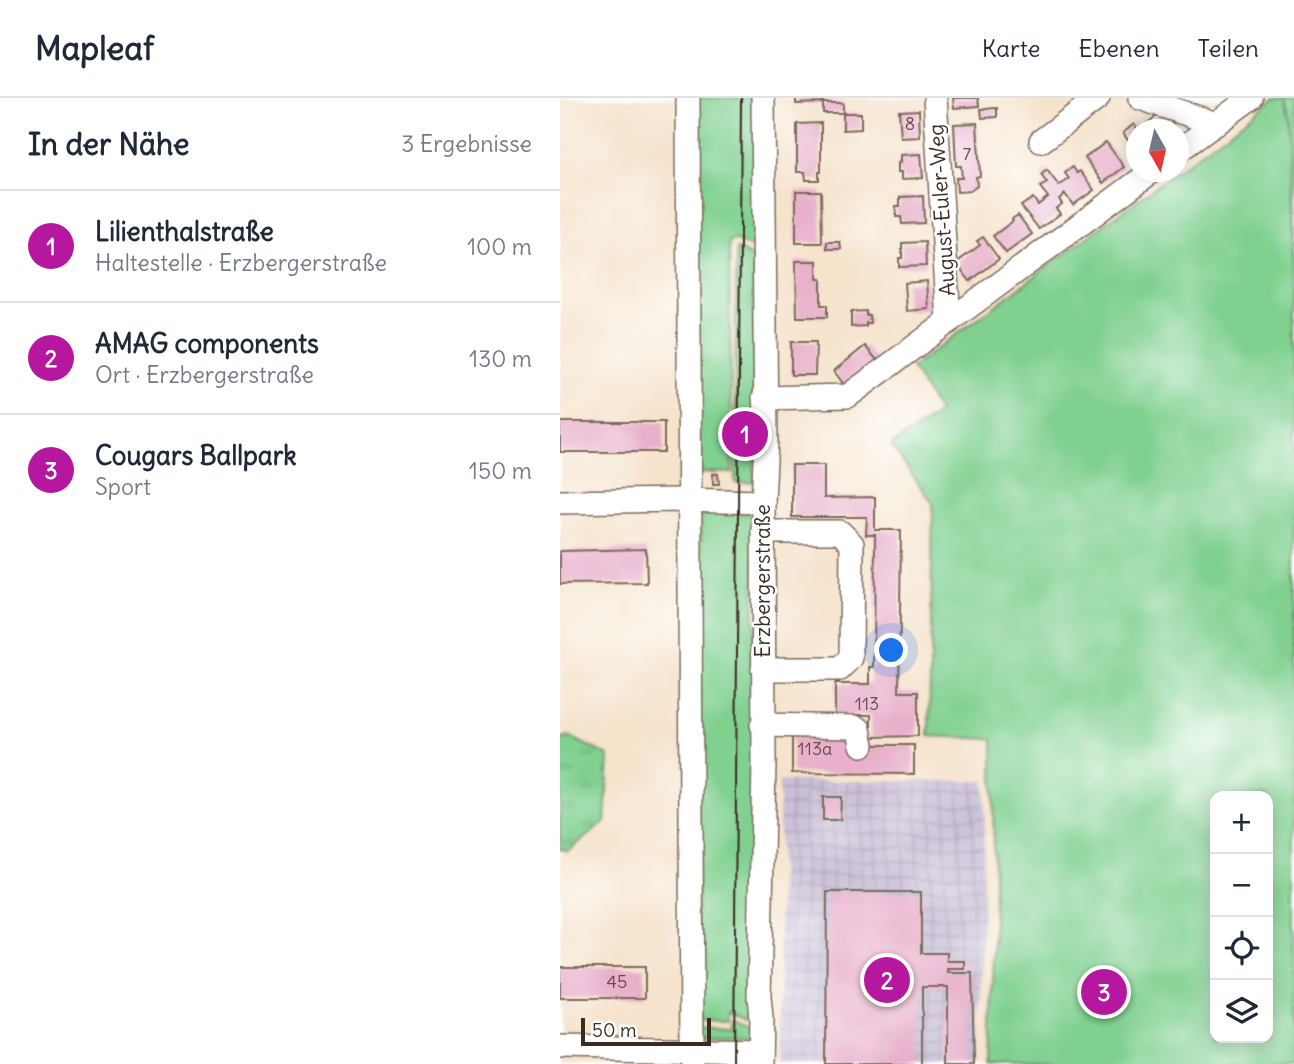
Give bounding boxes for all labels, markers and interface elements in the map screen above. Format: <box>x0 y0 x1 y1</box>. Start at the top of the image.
text: Mapleaf <box>35 27 154 69</box>
text: Karte <box>982 33 1041 63</box>
text: Ebenen <box>1079 33 1160 63</box>
text: Teilen <box>1198 33 1259 63</box>
house number: 8 <box>905 112 915 135</box>
north arrow <box>1126 119 1189 182</box>
street label: August-Euler-Weg <box>922 123 961 297</box>
text: In der Nähe <box>28 125 190 163</box>
text: 3 Ergebnisse <box>401 129 532 158</box>
house number: 7 <box>963 142 972 165</box>
text: Lilienthalstraße <box>95 215 274 248</box>
text: 1 <box>46 232 56 261</box>
text: 100 m <box>467 232 532 261</box>
text: Haltestelle · Erzbergerstraße <box>95 248 387 277</box>
text: AMAG components <box>95 327 319 360</box>
text: 2 <box>45 344 57 373</box>
text: 130 m <box>469 344 532 373</box>
text: Ort · Erzbergerstraße <box>95 360 314 389</box>
pin: 1 <box>722 408 768 460</box>
text: Cougars Ballpark <box>95 439 297 472</box>
text: 3 <box>44 456 58 485</box>
text: 150 m <box>469 456 532 485</box>
text: Sport <box>95 472 151 501</box>
street label: Erzbergerstraße <box>749 504 776 658</box>
your location <box>874 633 908 667</box>
house number: 113 <box>855 692 879 715</box>
house number: 113a <box>798 737 832 760</box>
map controls <box>1210 791 1273 1043</box>
button: + <box>1210 791 1273 854</box>
button: − <box>1210 854 1273 917</box>
button: locate <box>1210 917 1273 980</box>
pin: 2 <box>864 954 910 1006</box>
pin: 3 <box>1081 966 1127 1018</box>
house number: 45 <box>607 970 627 993</box>
button: layers <box>1210 980 1273 1043</box>
scale bar <box>581 1015 710 1047</box>
text: 50 m <box>592 1018 637 1042</box>

